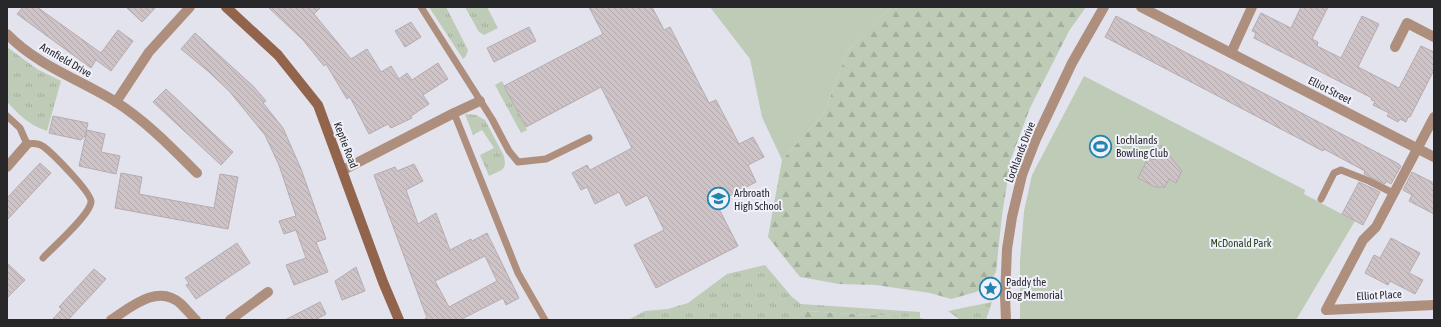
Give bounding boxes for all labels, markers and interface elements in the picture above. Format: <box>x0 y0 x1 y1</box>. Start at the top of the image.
street label: Annfield Drive <box>38 40 94 80</box>
street label: Elliot Street <box>1306 74 1354 106</box>
street label: Keptie Road <box>332 120 360 170</box>
street label: Lochlands Drive <box>1003 120 1037 184</box>
sports icon: Lochlands Bowling Club <box>1088 133 1114 159</box>
place label: Lochlands Bowling Club <box>1116 134 1168 159</box>
school or university icon: Arbroath High School <box>705 186 731 212</box>
place label: Arbroath High School <box>734 187 782 212</box>
park label: McDonald Park <box>1210 237 1272 249</box>
place icon: Paddy the Dog Memorial <box>978 275 1004 301</box>
place label: Paddy the Dog Memorial <box>1006 276 1063 301</box>
street label: Elliot Place <box>1356 288 1402 302</box>

